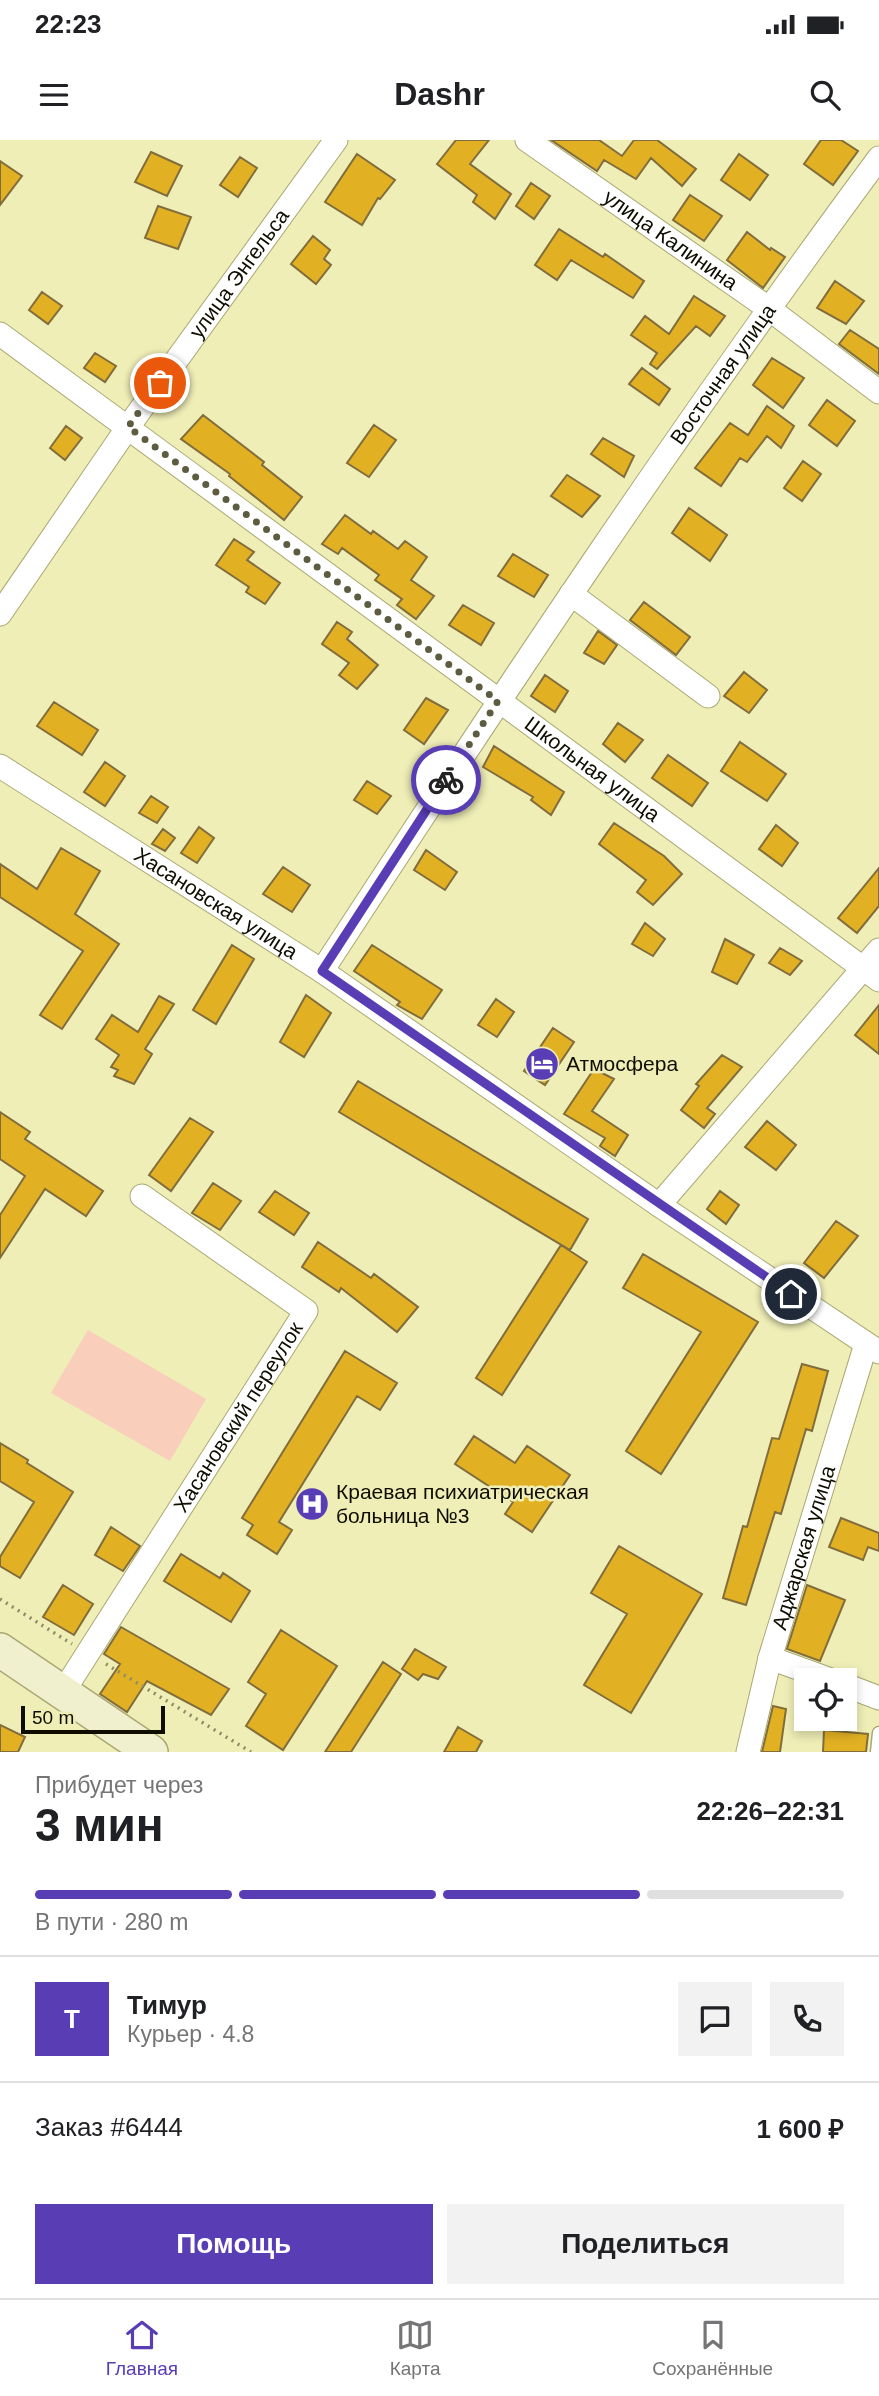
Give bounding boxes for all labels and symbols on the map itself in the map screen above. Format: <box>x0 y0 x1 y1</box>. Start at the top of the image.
street label: улица Калинина <box>599 185 743 295</box>
street label: улица Энгельса <box>184 204 293 342</box>
street label: Восточная улица <box>665 299 780 448</box>
pin <box>130 353 190 413</box>
street label: Школьная улица <box>521 712 665 826</box>
courier <box>411 745 481 815</box>
street label: Хасановская улица <box>130 843 302 964</box>
hotel icon: Атмосфера <box>523 1045 561 1083</box>
place label: Атмосфера <box>566 1052 678 1075</box>
pin <box>761 1264 821 1324</box>
street label: Хасановский переулок <box>169 1317 307 1516</box>
street label: Аджарская улица <box>767 1462 839 1632</box>
place label: Краевая психиатрическая больница №3 <box>336 1480 589 1527</box>
hospital icon: Краевая психиатрическая больница №3 <box>293 1485 331 1523</box>
scale bar <box>21 1703 164 1735</box>

